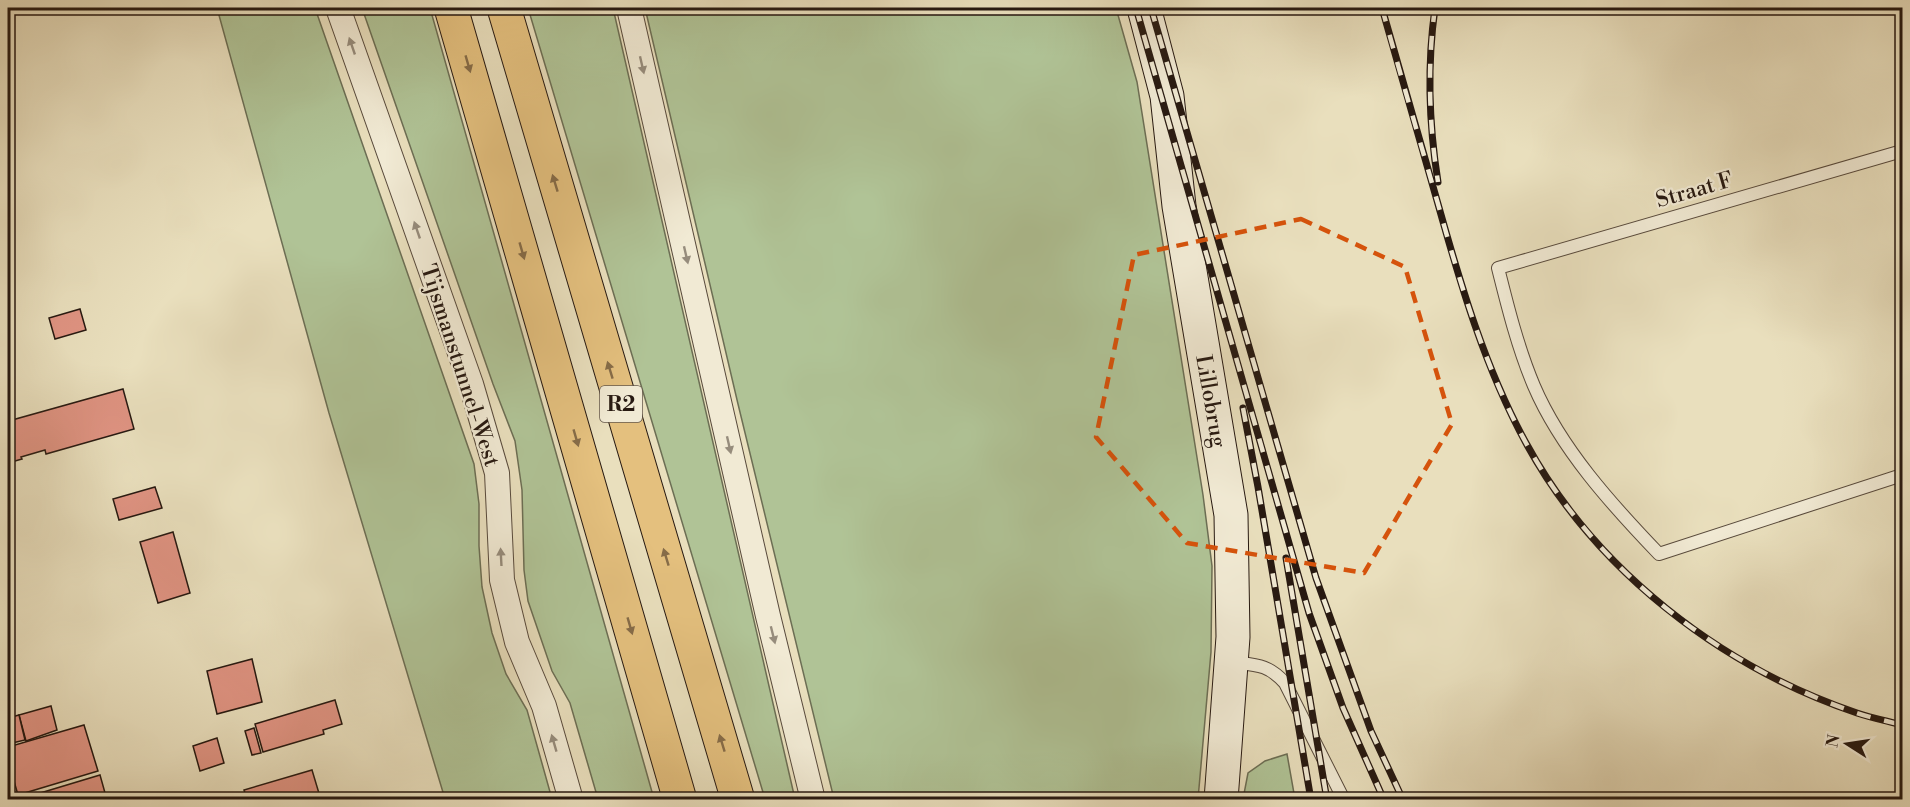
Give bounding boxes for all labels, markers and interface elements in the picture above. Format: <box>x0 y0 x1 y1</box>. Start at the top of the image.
one-way arrow <box>346 37 356 55</box>
one-way arrow <box>464 55 473 73</box>
one-way arrow <box>638 55 648 74</box>
street label: Straat F <box>1653 167 1736 214</box>
one-way arrow <box>550 174 559 192</box>
one-way arrow <box>411 221 421 239</box>
one-way arrow <box>518 242 527 260</box>
one-way arrow <box>682 245 691 264</box>
street label: Tijsmanstunnel-West <box>414 261 505 470</box>
street label: Lillobrug <box>1189 353 1232 450</box>
one-way arrow <box>605 361 614 379</box>
road number: R2 <box>600 386 642 422</box>
one-way arrow <box>572 430 581 448</box>
one-way arrow <box>725 436 735 454</box>
one-way arrow <box>497 547 506 566</box>
one-way arrow <box>661 547 670 565</box>
one-way arrow <box>626 617 635 635</box>
one-way arrow <box>768 626 778 644</box>
north arrow <box>1817 714 1877 774</box>
text: N <box>1822 732 1844 749</box>
one-way arrow <box>549 734 558 752</box>
one-way arrow <box>717 734 726 752</box>

